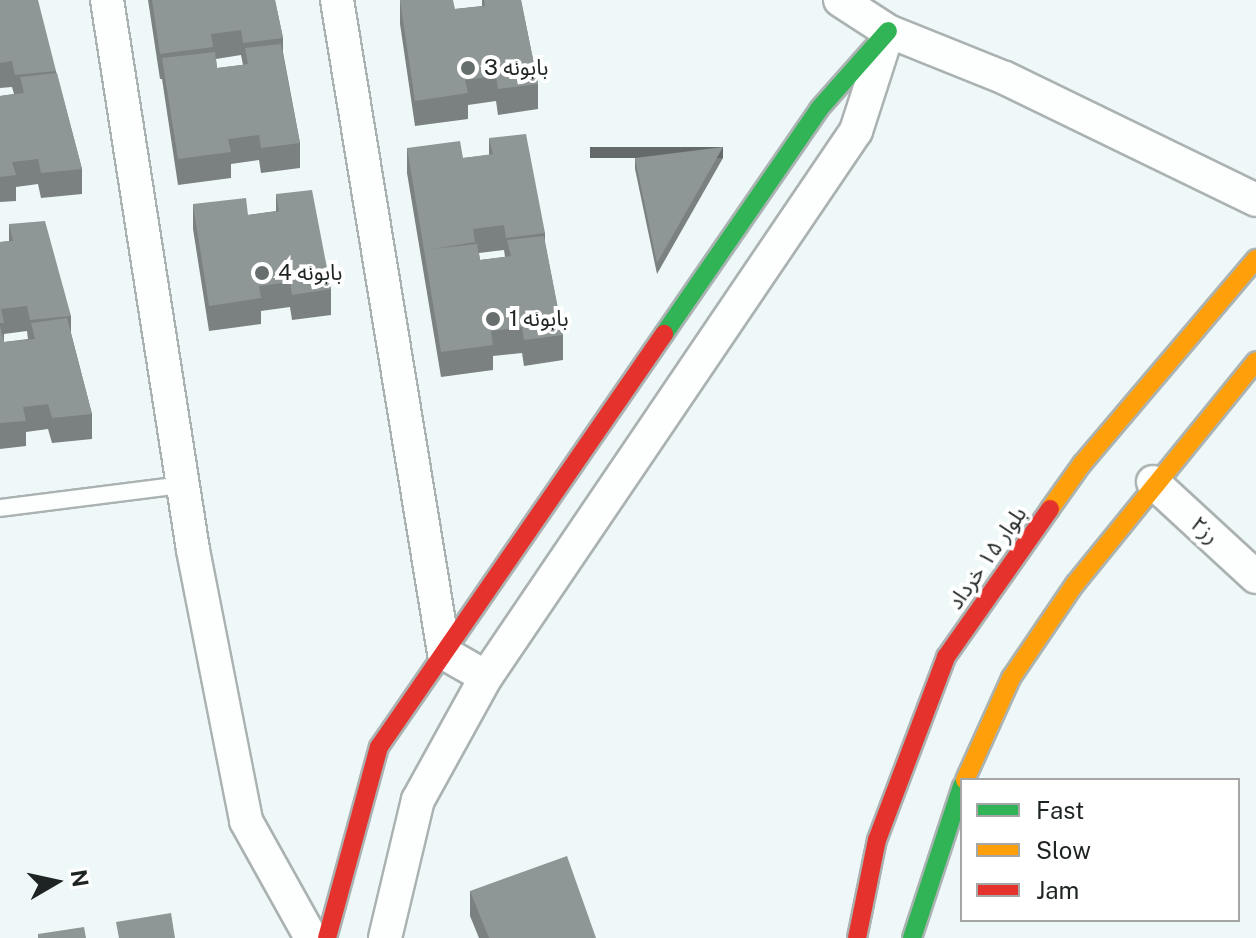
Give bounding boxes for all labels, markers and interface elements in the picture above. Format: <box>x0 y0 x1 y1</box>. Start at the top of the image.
place label: بابونه 3 <box>484 55 548 81</box>
marker: بابونه 3 <box>459 59 477 77</box>
place label: بابونه 4 <box>278 260 342 286</box>
marker: بابونه 4 <box>253 264 271 282</box>
place label: بابونه 1 <box>509 306 569 332</box>
marker: بابونه 1 <box>484 310 502 328</box>
street label: بلوار ۱۵ خرداد <box>942 502 1032 614</box>
street label: رز۲ <box>1185 511 1225 549</box>
legend <box>960 778 1240 922</box>
text: Fast <box>1036 796 1084 824</box>
text: Slow <box>1036 836 1091 864</box>
north arrow <box>16 842 96 922</box>
text: N <box>66 868 94 889</box>
text: Jam <box>1036 876 1079 904</box>

